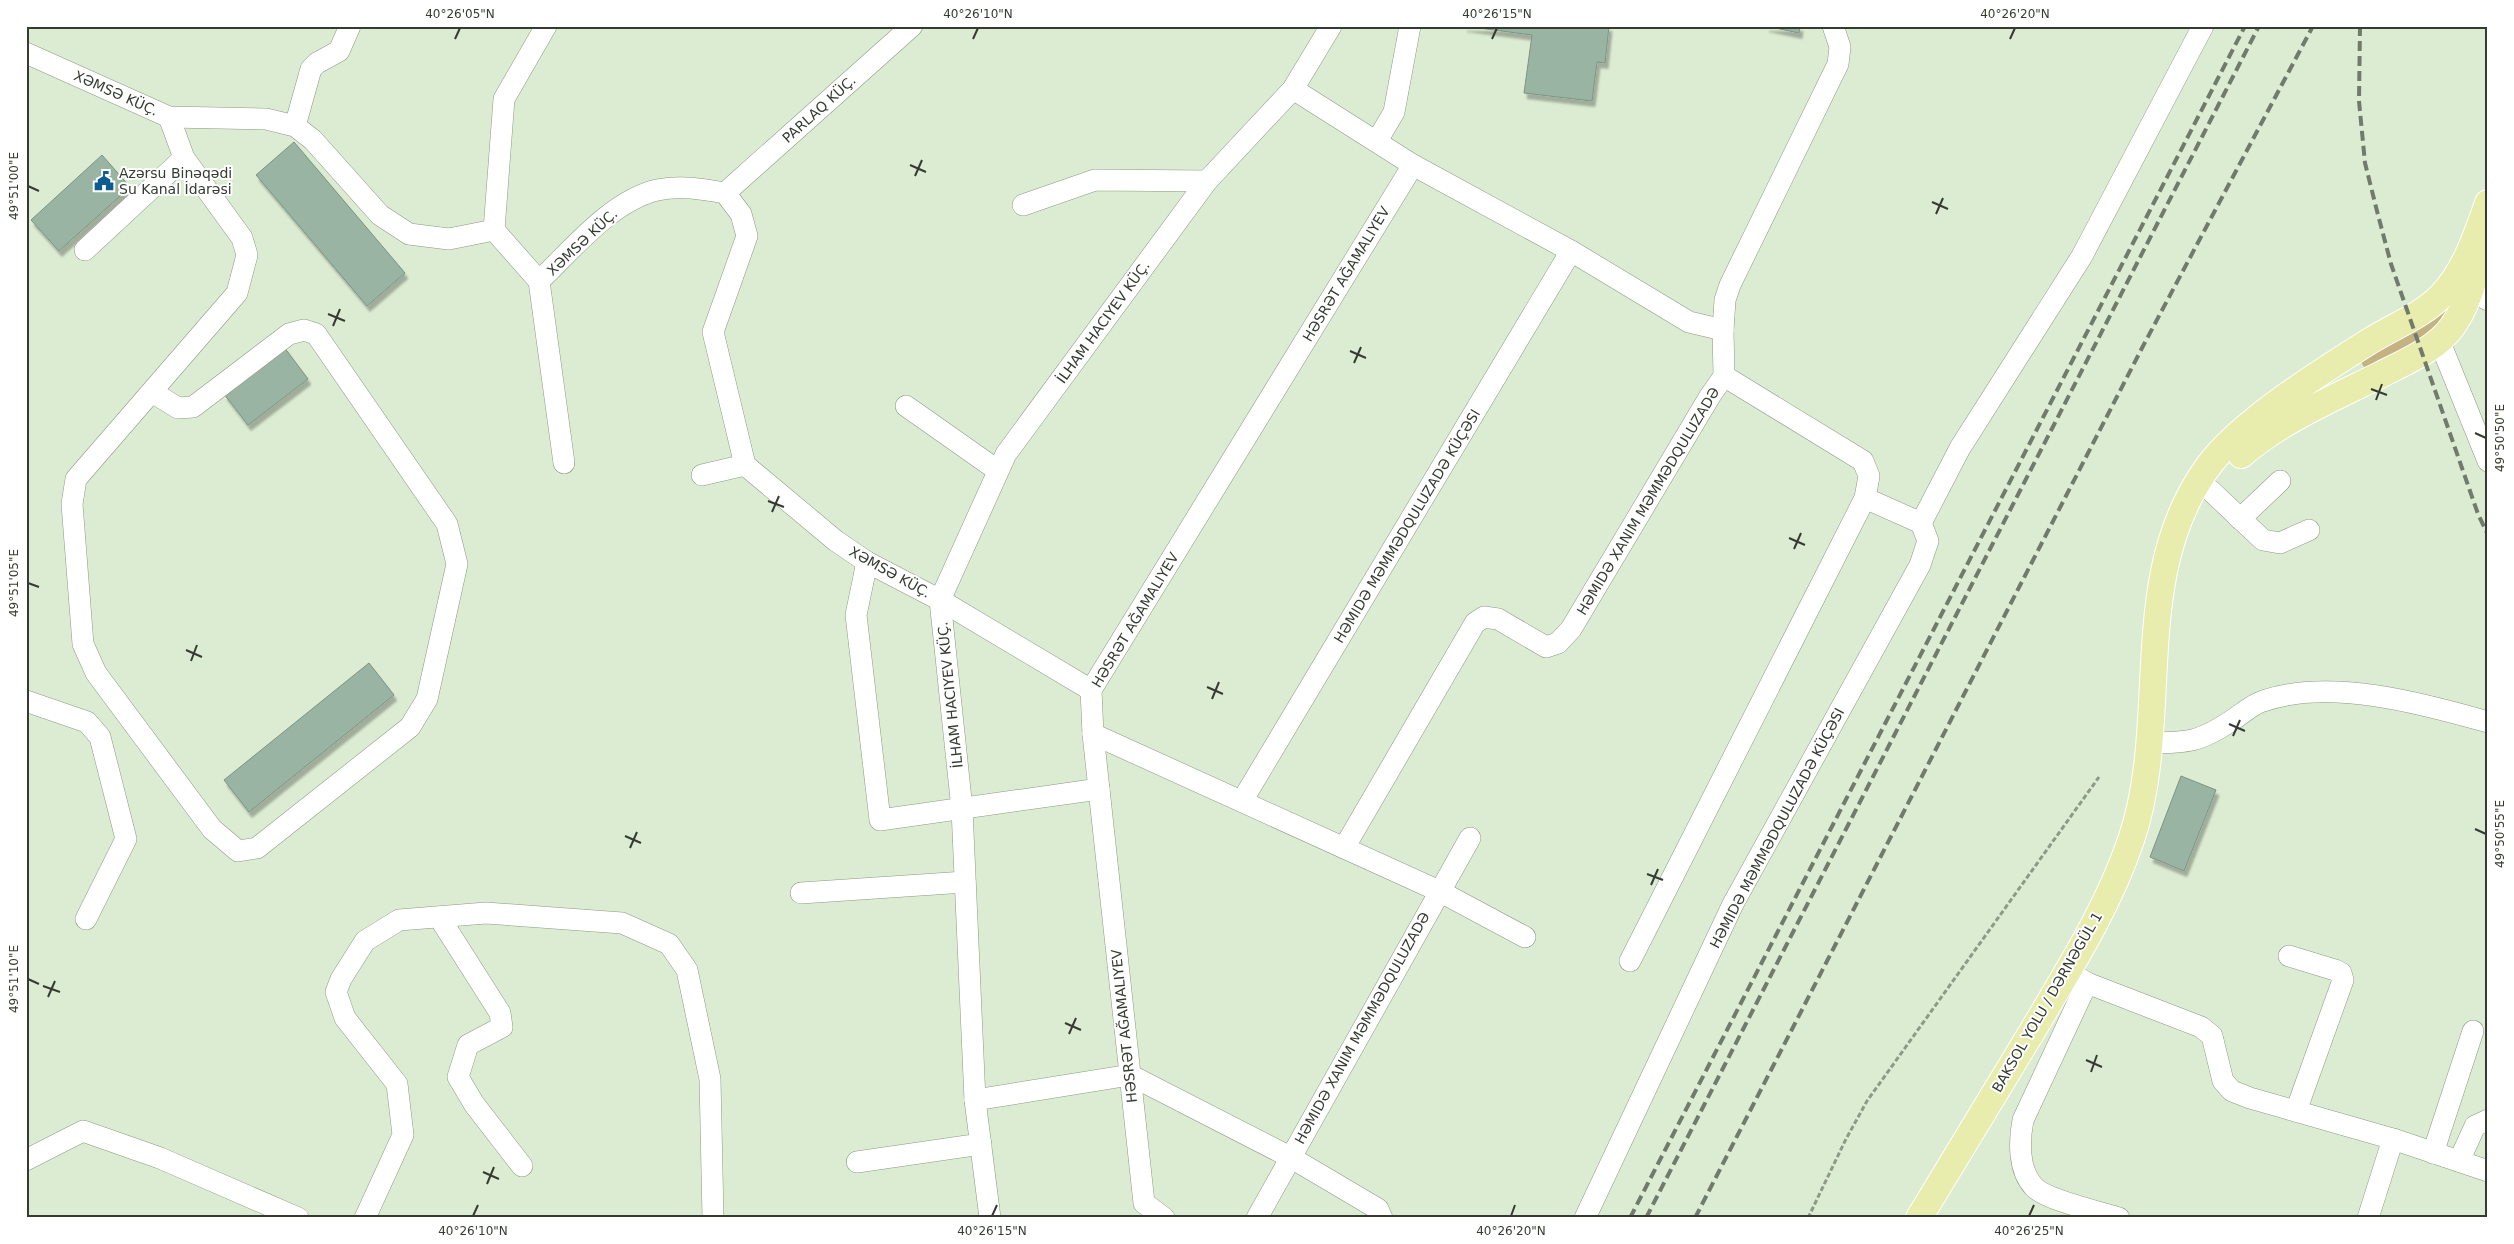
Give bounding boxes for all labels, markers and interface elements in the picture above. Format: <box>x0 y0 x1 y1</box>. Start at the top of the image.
text: 40°26'05"N <box>425 7 495 21</box>
text: 40°26'10"N <box>943 7 1013 21</box>
text: 40°26'15"N <box>1462 7 1532 21</box>
text: 40°26'20"N <box>1980 7 2050 21</box>
street label: XƏMSƏ KÜÇ. <box>71 66 161 119</box>
street label: PARLAQ KÜÇ. <box>778 71 859 146</box>
text: 49°51'00"E <box>7 152 21 220</box>
place label: Azərsu Binəqədi Su Kanal İdarəsi <box>119 165 232 197</box>
public building icon: Azərsu Binəqədi Su Kanal İdarəsi <box>93 170 115 192</box>
street label: HƏSRƏT AĞAMALIYEV <box>1298 203 1393 344</box>
street label: XƏMSƏ KÜÇ. <box>543 205 620 279</box>
street label: İLHAM HACIYEV KÜÇ. <box>1053 257 1153 386</box>
street label: HƏMIDƏ XANIM MƏMMƏDQULUZADƏ <box>1573 384 1723 618</box>
text: 49°50'50"E <box>2493 404 2507 472</box>
street label: HƏMIDƏ MƏMMƏDQULUZADƏ KÜÇƏSI <box>1330 406 1483 646</box>
street label: XƏMSƏ KÜÇ. <box>847 542 934 601</box>
text: 49°51'05"E <box>7 549 21 617</box>
street label: HƏSRƏT AĞAMALIYEV <box>1087 549 1182 690</box>
street label: İLHAM HACIYEV KÜÇ. <box>933 621 966 769</box>
street label: HƏMIDƏ MƏMMƏDQULUZADƏ KÜÇƏSI <box>1706 705 1847 951</box>
text: 49°50'55"E <box>2493 800 2507 868</box>
street label: BAKSOL YOLU / DƏRNƏGÜL 1 <box>1988 908 2105 1095</box>
street label: HƏMIDƏ XANIM MƏMMƏDQULUZADƏ <box>1291 909 1433 1147</box>
text: 49°51'10"E <box>7 945 21 1013</box>
street label: HƏSRƏT AĞAMALIYEV <box>1107 948 1140 1104</box>
text: 40°26'10"N <box>438 1224 508 1238</box>
text: 40°26'15"N <box>957 1224 1027 1238</box>
text: 40°26'20"N <box>1476 1224 1546 1238</box>
text: 40°26'25"N <box>1994 1224 2064 1238</box>

